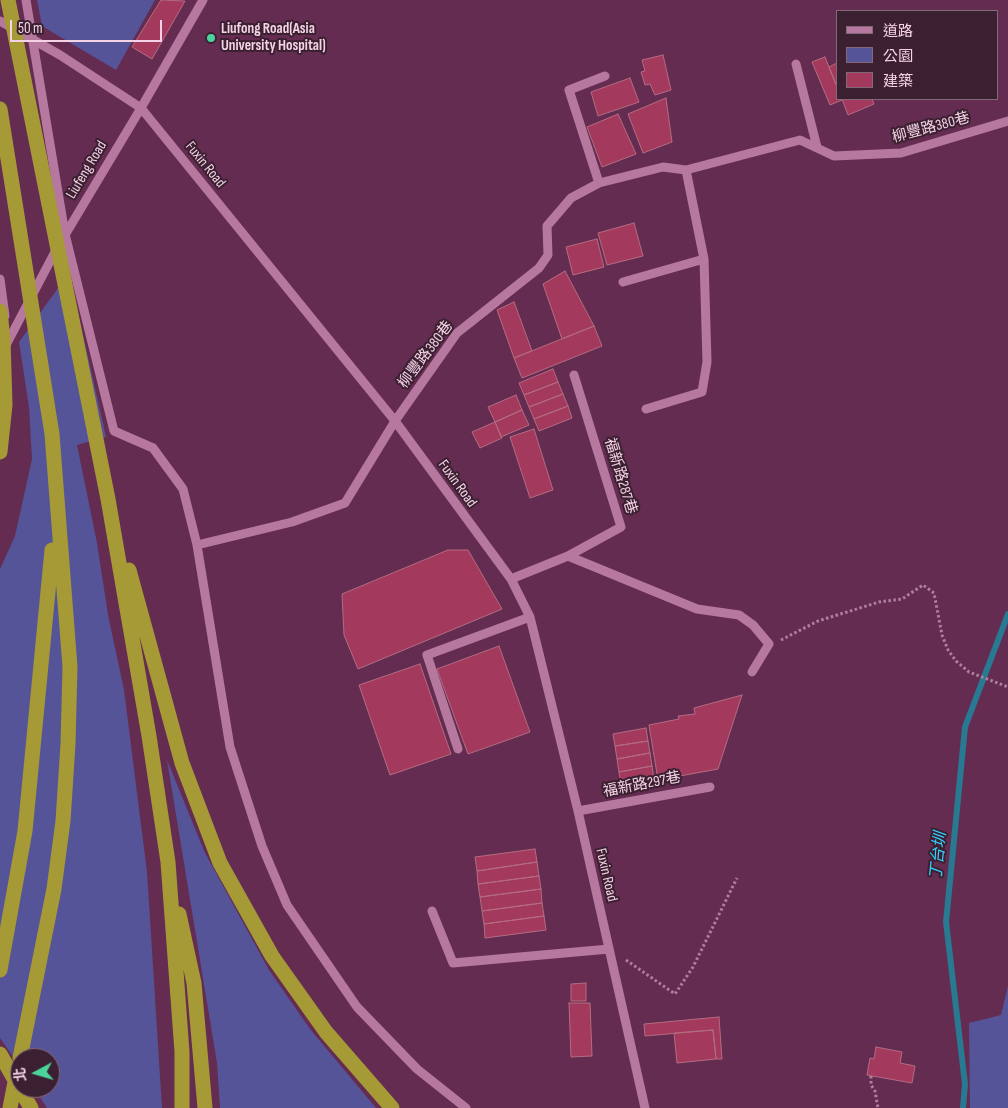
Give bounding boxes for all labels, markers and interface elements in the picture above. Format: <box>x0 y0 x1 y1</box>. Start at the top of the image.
scale bar <box>12 10 165 42</box>
legend <box>836 10 998 100</box>
text: 50 m <box>18 19 43 38</box>
place label: Liufong Road(Asia University Hospital) <box>221 20 326 55</box>
text: 道路 <box>883 22 913 41</box>
marker: Liufong Road(Asia University Hospital) <box>205 32 217 44</box>
text: 公園 <box>883 47 913 66</box>
text: 建築 <box>883 72 913 91</box>
street label: 柳豐路380巷 <box>890 109 972 147</box>
street label: Liufeng Road <box>63 138 111 202</box>
street label: Fuxin Road <box>181 138 229 192</box>
street label: 柳豐路380巷 <box>395 318 457 392</box>
street label: 福新路287巷 <box>600 436 640 516</box>
street label: Fuxin Road <box>434 457 480 511</box>
street label: 福新路297巷 <box>602 769 682 801</box>
water label: 丁台圳 <box>927 831 951 881</box>
street label: Fuxin Road <box>591 847 621 903</box>
north arrow <box>10 1048 60 1098</box>
text: 北 <box>11 1067 30 1082</box>

